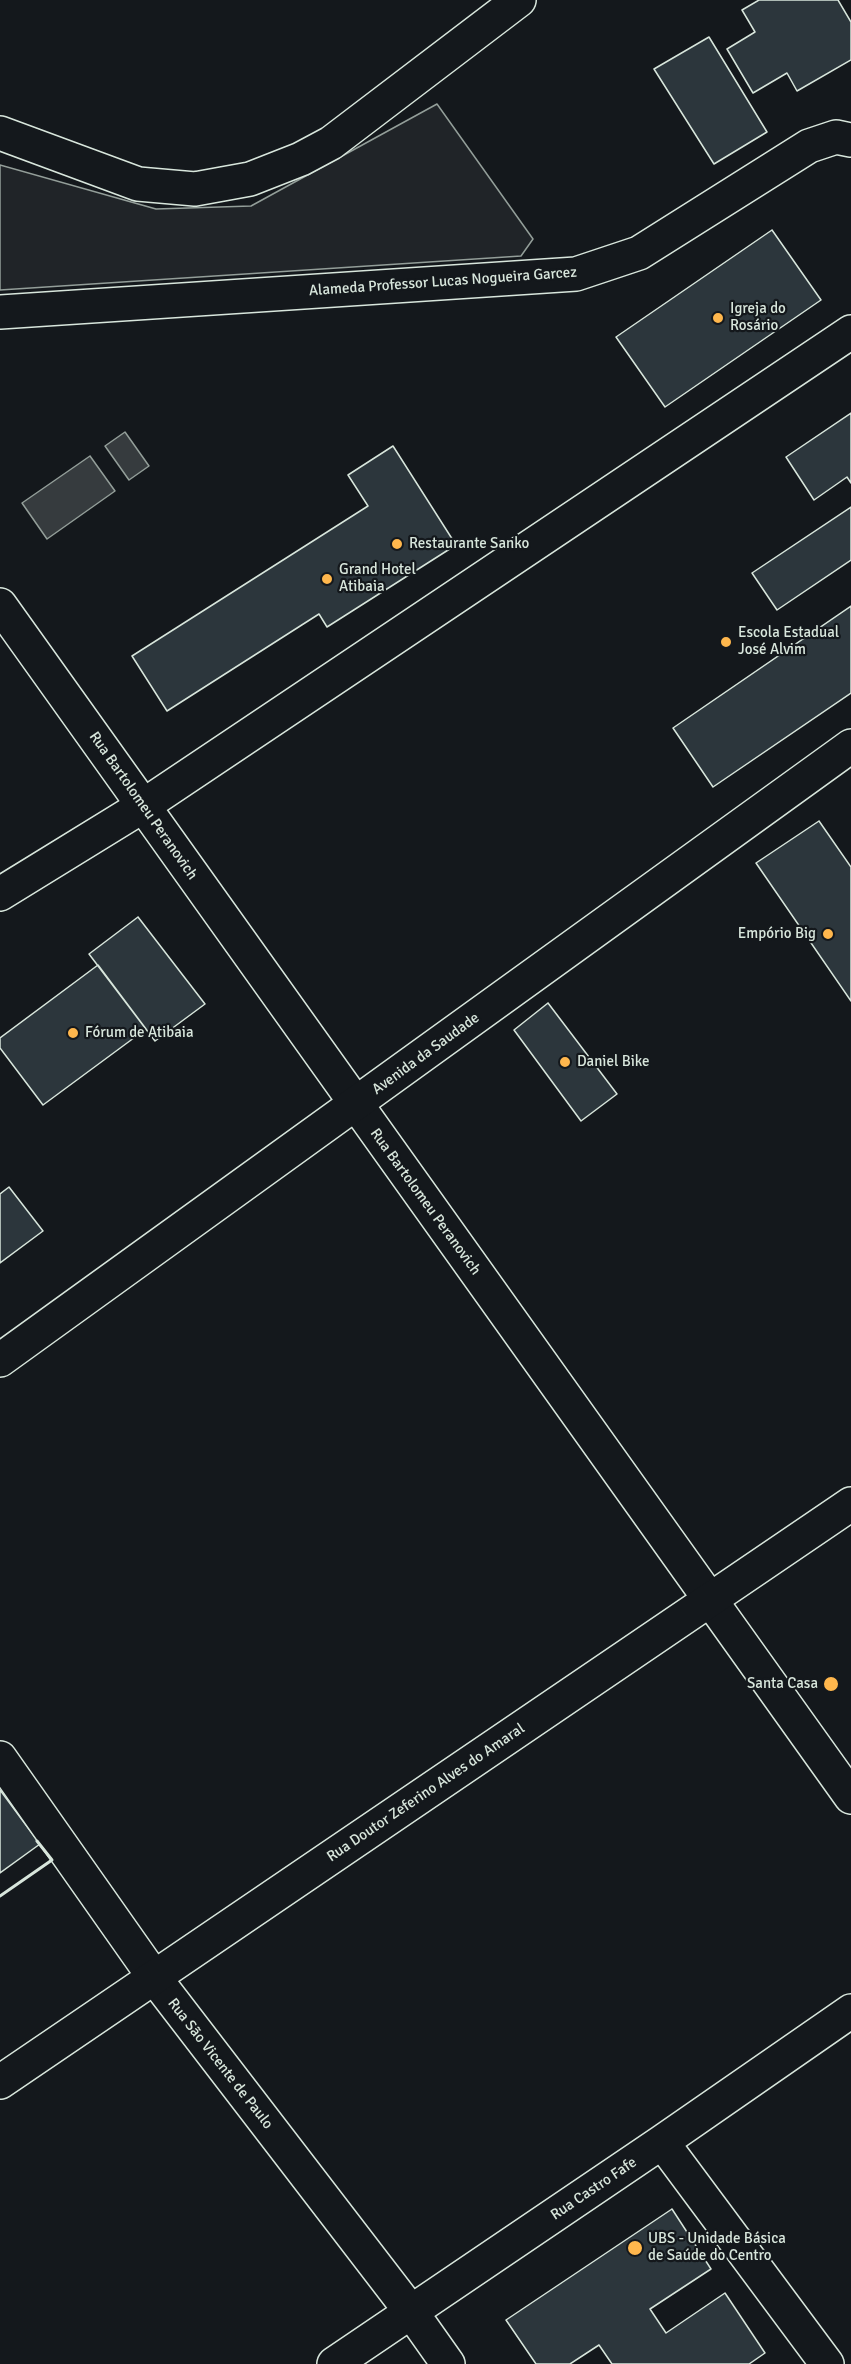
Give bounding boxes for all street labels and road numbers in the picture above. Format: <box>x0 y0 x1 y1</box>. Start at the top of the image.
street label: Alameda Professor Lucas Nogueira Garcez <box>308 264 578 300</box>
street label: Rua Bartolomeu Peranovich <box>85 728 201 884</box>
street label: Avenida da Saudade <box>369 1009 483 1099</box>
street label: Rua Bartolomeu Peranovich <box>366 1125 484 1279</box>
street label: Rua Doutor Zeferino Alves do Amaral <box>324 1720 528 1866</box>
street label: Rua São Vicente de Paulo <box>163 1995 277 2133</box>
street label: Rua Castro Fafe <box>548 2154 640 2224</box>

